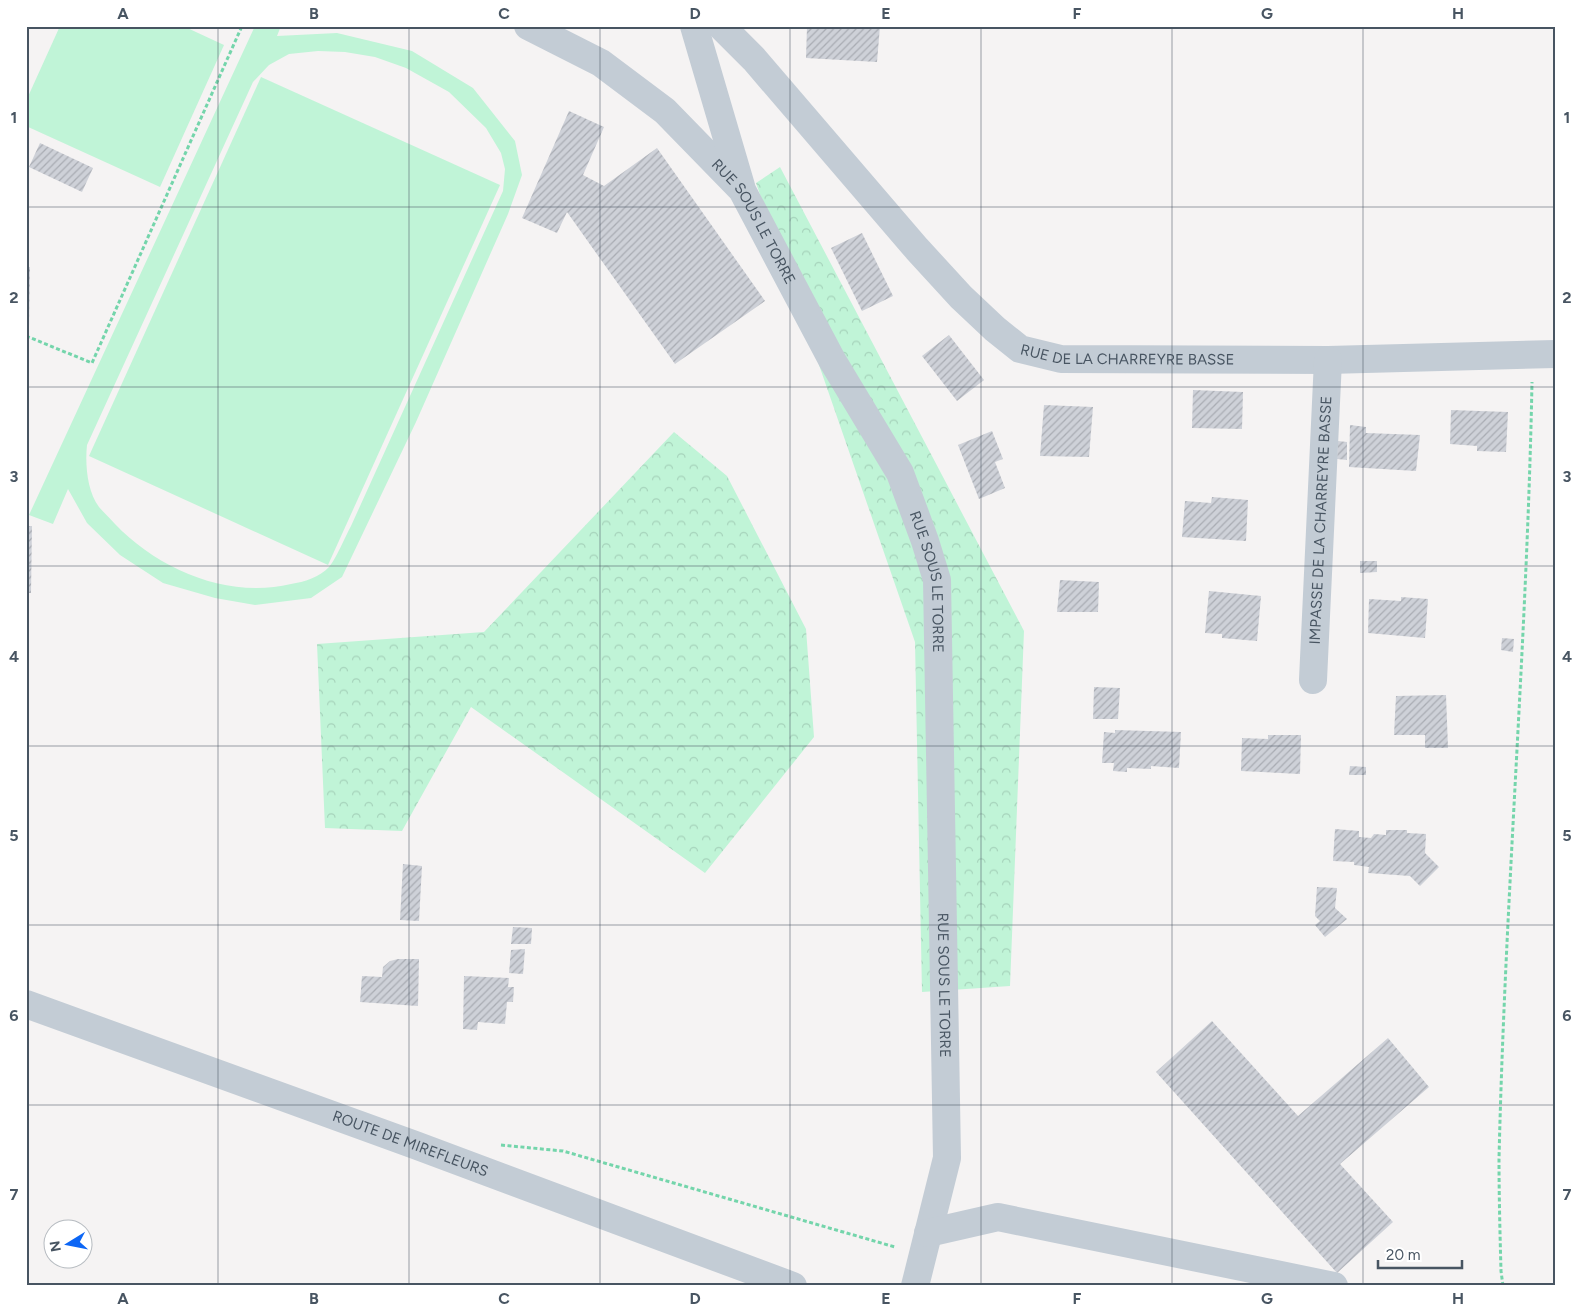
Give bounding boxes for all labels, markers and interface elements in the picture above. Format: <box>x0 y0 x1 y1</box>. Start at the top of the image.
text: A <box>117 4 129 23</box>
text: B <box>309 4 319 23</box>
text: C <box>498 4 510 23</box>
text: D <box>689 4 701 23</box>
text: E <box>881 4 891 23</box>
text: F <box>1073 4 1082 23</box>
text: G <box>1261 4 1273 23</box>
text: H <box>1452 4 1464 23</box>
text: 1 <box>11 108 17 127</box>
text: 1 <box>1564 108 1570 127</box>
street label: RUE SOUS LE TORRE <box>708 155 799 287</box>
text: 2 <box>9 288 19 307</box>
text: 2 <box>1562 288 1572 307</box>
street label: RUE DE LA CHARREYRE BASSE <box>1019 340 1234 369</box>
street label: IMPASSE DE LA CHARREYRE BASSE <box>1306 395 1335 645</box>
text: 3 <box>10 467 19 486</box>
text: 3 <box>1563 467 1572 486</box>
street label: RUE SOUS LE TORRE <box>906 508 947 653</box>
text: 4 <box>9 647 19 666</box>
text: 4 <box>1562 647 1572 666</box>
text: 5 <box>9 826 19 845</box>
text: 5 <box>1562 826 1572 845</box>
street label: RUE SOUS LE TORRE <box>934 913 954 1058</box>
text: 6 <box>9 1006 19 1025</box>
text: 6 <box>1562 1006 1572 1025</box>
street label: ROUTE DE MIREFLEURS <box>330 1107 491 1181</box>
text: 7 <box>10 1185 19 1204</box>
text: 7 <box>1563 1185 1572 1204</box>
north arrow <box>42 1220 92 1270</box>
scale bar <box>1378 1237 1462 1269</box>
text: N <box>46 1239 65 1253</box>
text: 20 m <box>1386 1246 1420 1264</box>
text: A <box>117 1289 129 1308</box>
text: B <box>309 1289 319 1308</box>
text: C <box>498 1289 510 1308</box>
text: D <box>689 1289 701 1308</box>
text: E <box>881 1289 891 1308</box>
text: F <box>1073 1289 1082 1308</box>
text: G <box>1261 1289 1273 1308</box>
text: H <box>1452 1289 1464 1308</box>

